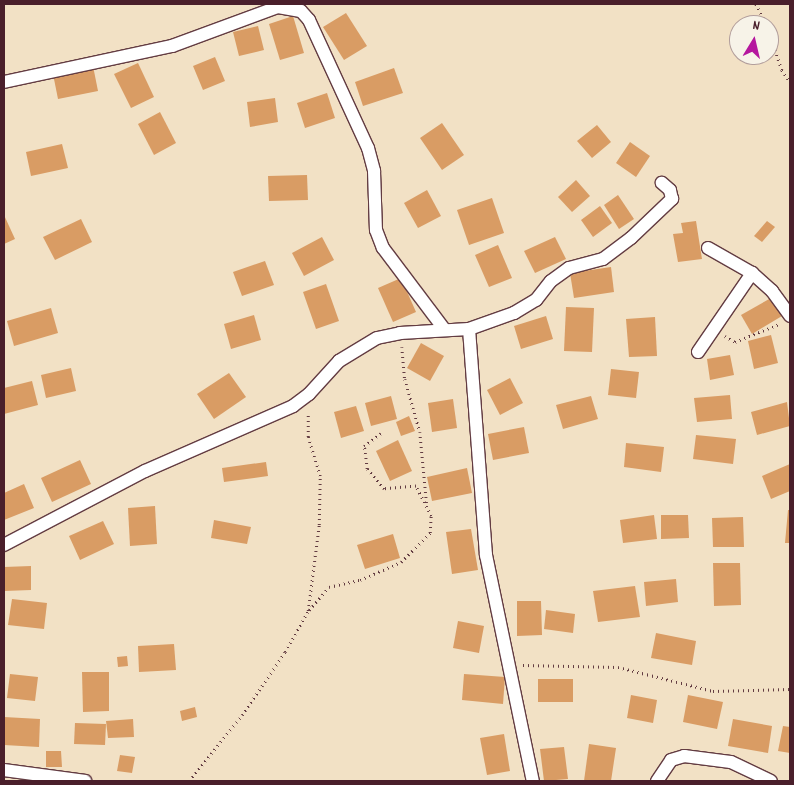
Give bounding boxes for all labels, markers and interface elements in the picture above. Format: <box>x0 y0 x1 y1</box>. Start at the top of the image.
north arrow <box>729 15 779 65</box>
text: N <box>751 16 761 37</box>

